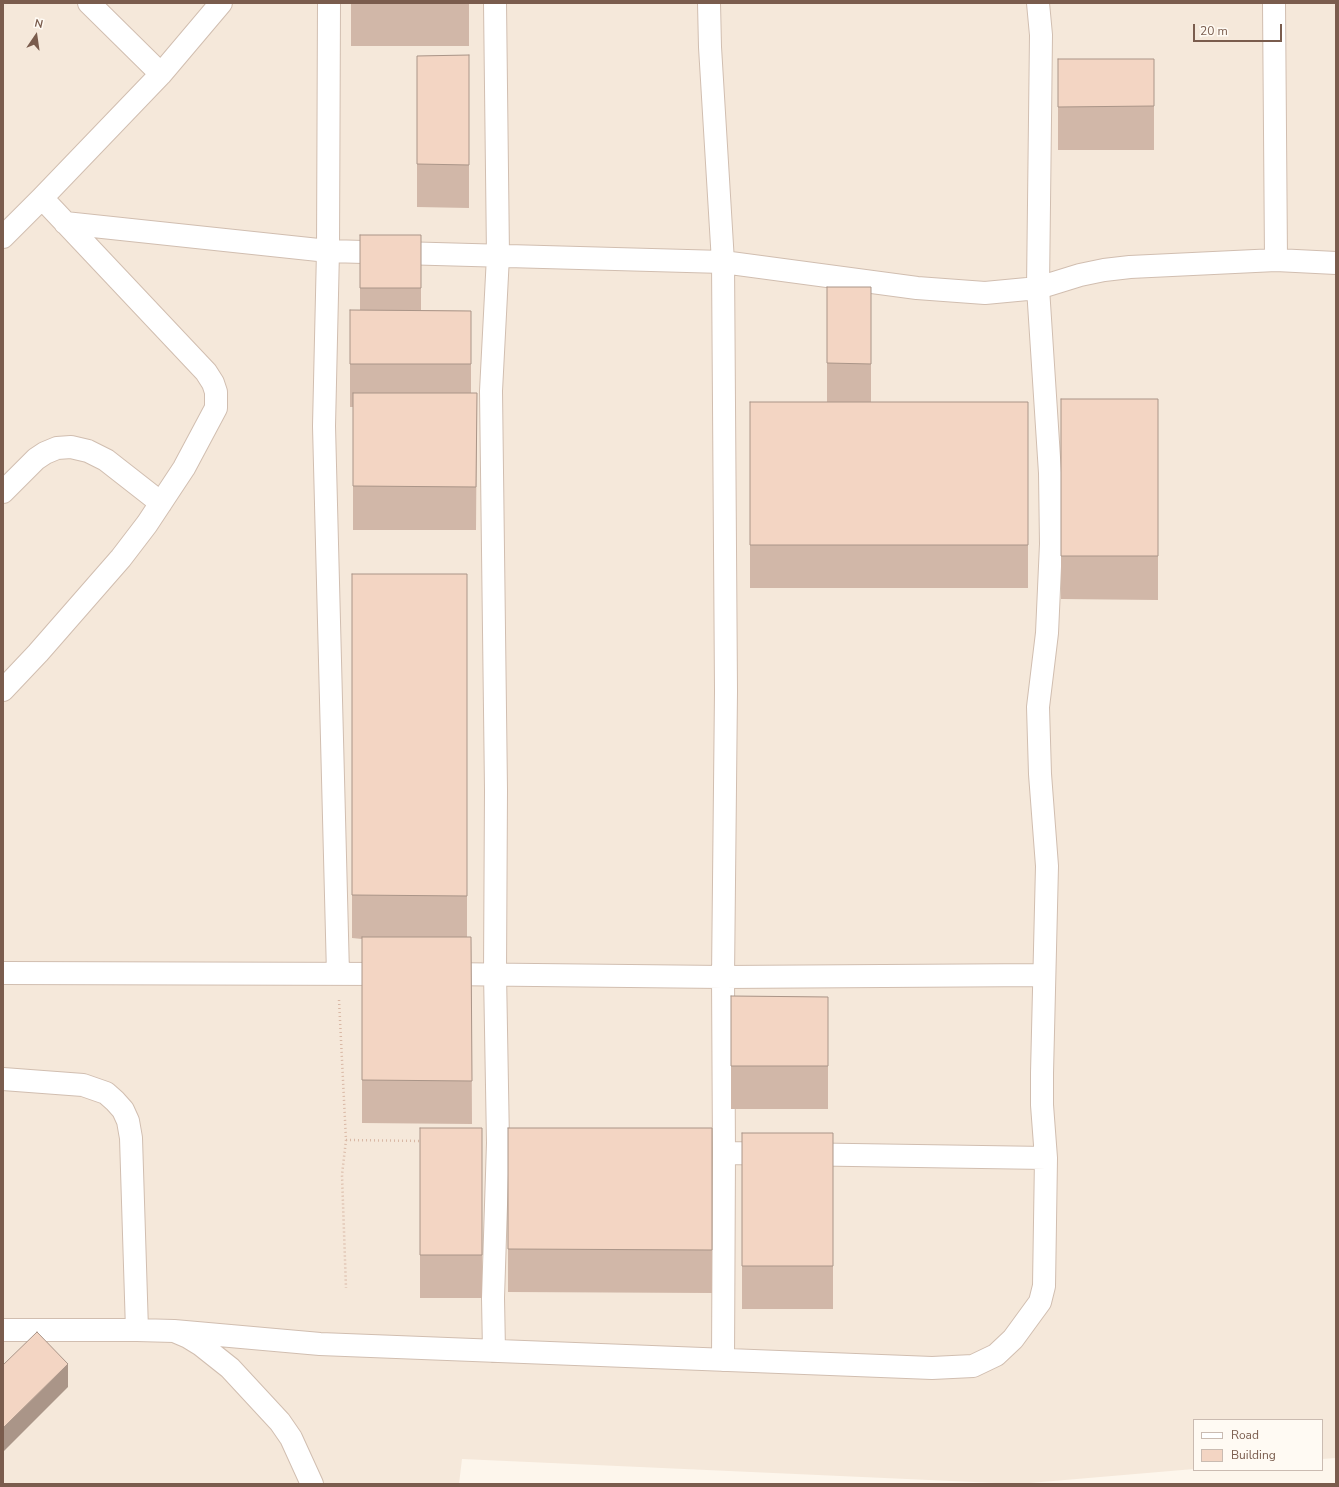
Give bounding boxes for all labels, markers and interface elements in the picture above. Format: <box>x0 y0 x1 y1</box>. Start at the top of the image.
north arrow <box>16 16 56 56</box>
text: N <box>33 16 45 32</box>
scale bar <box>1195 16 1284 42</box>
text: 20 m <box>1200 23 1228 39</box>
legend <box>1193 1419 1323 1471</box>
text: Road <box>1231 1427 1259 1443</box>
text: Building <box>1231 1447 1276 1463</box>

